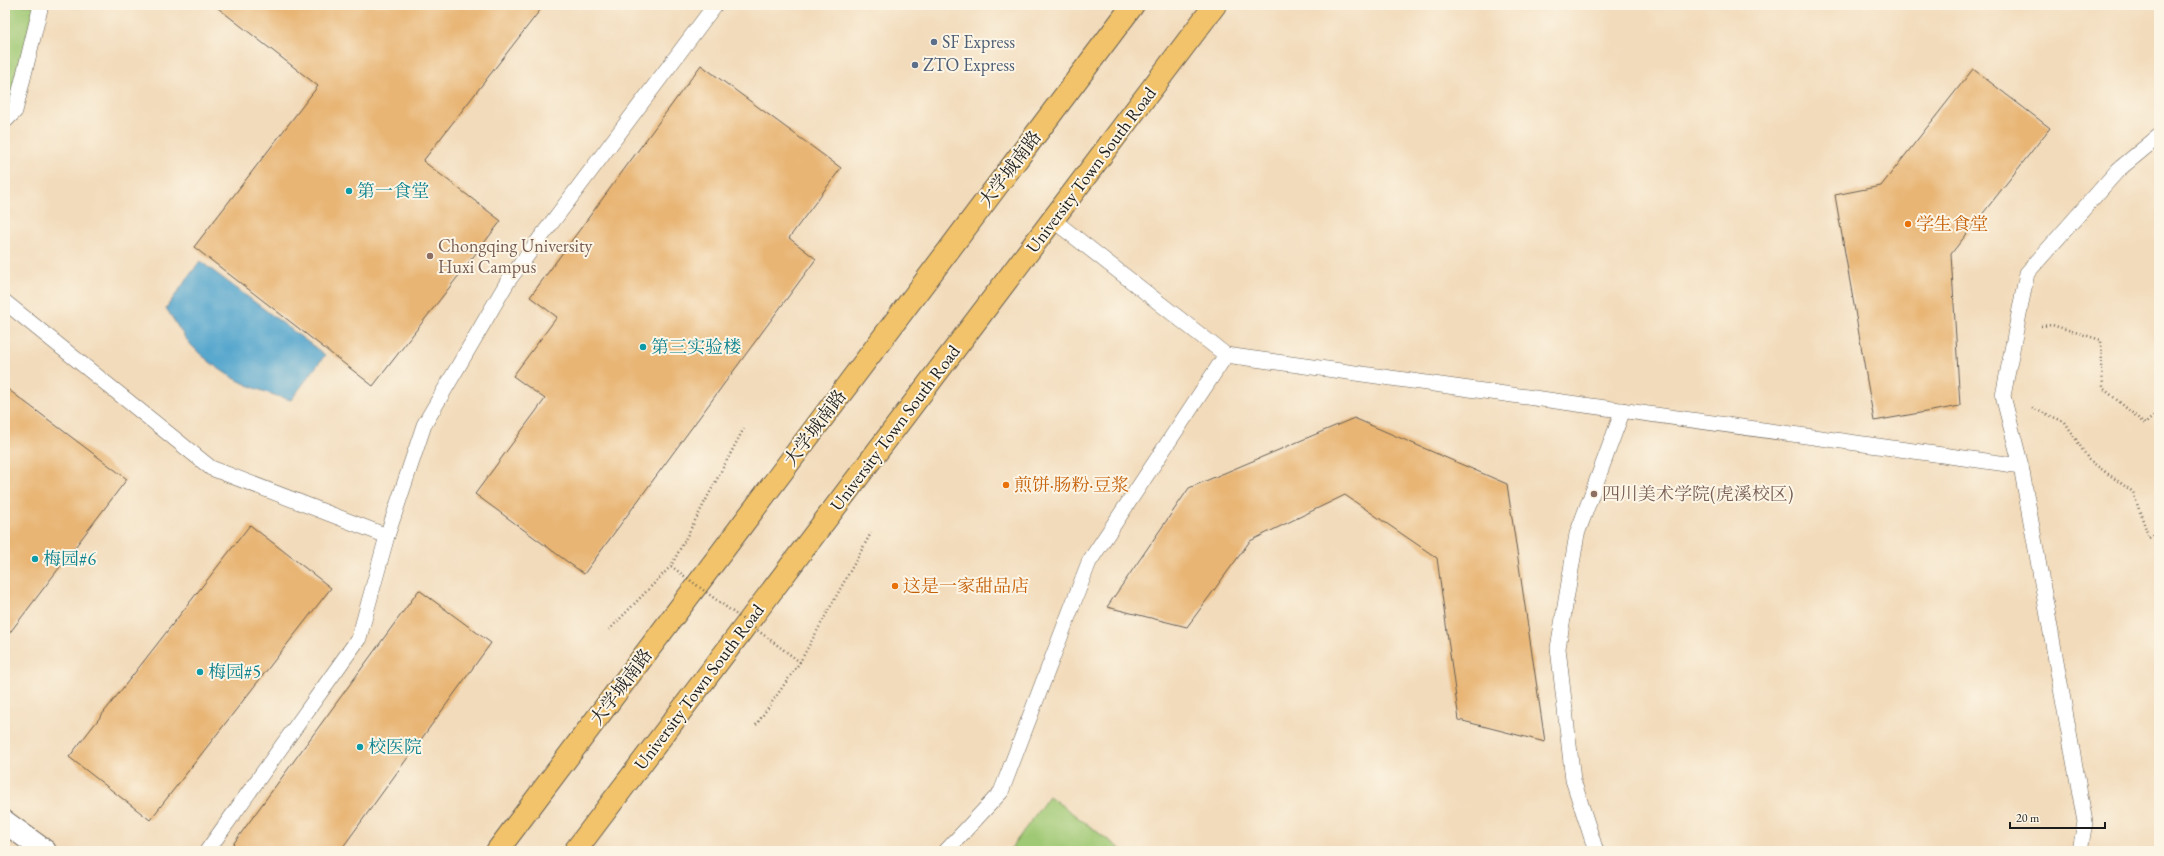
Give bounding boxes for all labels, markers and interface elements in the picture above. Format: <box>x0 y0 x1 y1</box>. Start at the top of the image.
place label: SF Express <box>942 30 1015 53</box>
marker: SF Express <box>929 37 939 47</box>
place label: ZTO Express <box>923 53 1015 76</box>
marker: ZTO Express <box>910 60 920 70</box>
street label: University Town South Road <box>1021 81 1161 257</box>
street label: 大学城南路 <box>973 126 1046 212</box>
place label: 第一食堂 <box>357 179 429 202</box>
marker: 第一食堂 <box>344 186 354 196</box>
place label: 学生食堂 <box>1916 212 1988 235</box>
marker: 学生食堂 <box>1903 219 1913 229</box>
place label: Chongqing University Huxi Campus <box>438 234 593 278</box>
marker: Chongqing University Huxi Campus <box>425 251 435 261</box>
place label: 第三实验楼 <box>651 335 741 358</box>
street label: University Town South Road <box>825 339 965 515</box>
marker: 第三实验楼 <box>638 342 648 352</box>
street label: 大学城南路 <box>778 385 851 471</box>
place label: 煎饼·肠粉·豆浆 <box>1014 473 1129 496</box>
marker: 煎饼·肠粉·豆浆 <box>1001 480 1011 490</box>
place label: 四川美术学院(虎溪校区) <box>1602 482 1793 505</box>
marker: 四川美术学院(虎溪校区) <box>1589 489 1599 499</box>
place label: 梅园#6 <box>43 547 96 570</box>
marker: 梅园#6 <box>30 554 40 564</box>
place label: 这是一家甜品店 <box>903 574 1029 597</box>
marker: 这是一家甜品店 <box>890 581 900 591</box>
street label: University Town South Road <box>629 598 769 774</box>
street label: 大学城南路 <box>584 644 657 730</box>
place label: 梅园#5 <box>208 660 261 683</box>
marker: 梅园#5 <box>195 667 205 677</box>
place label: 校医院 <box>368 735 422 758</box>
marker: 校医院 <box>355 742 365 752</box>
scale bar <box>2010 804 2105 830</box>
text: 20 m <box>2016 810 2040 826</box>

